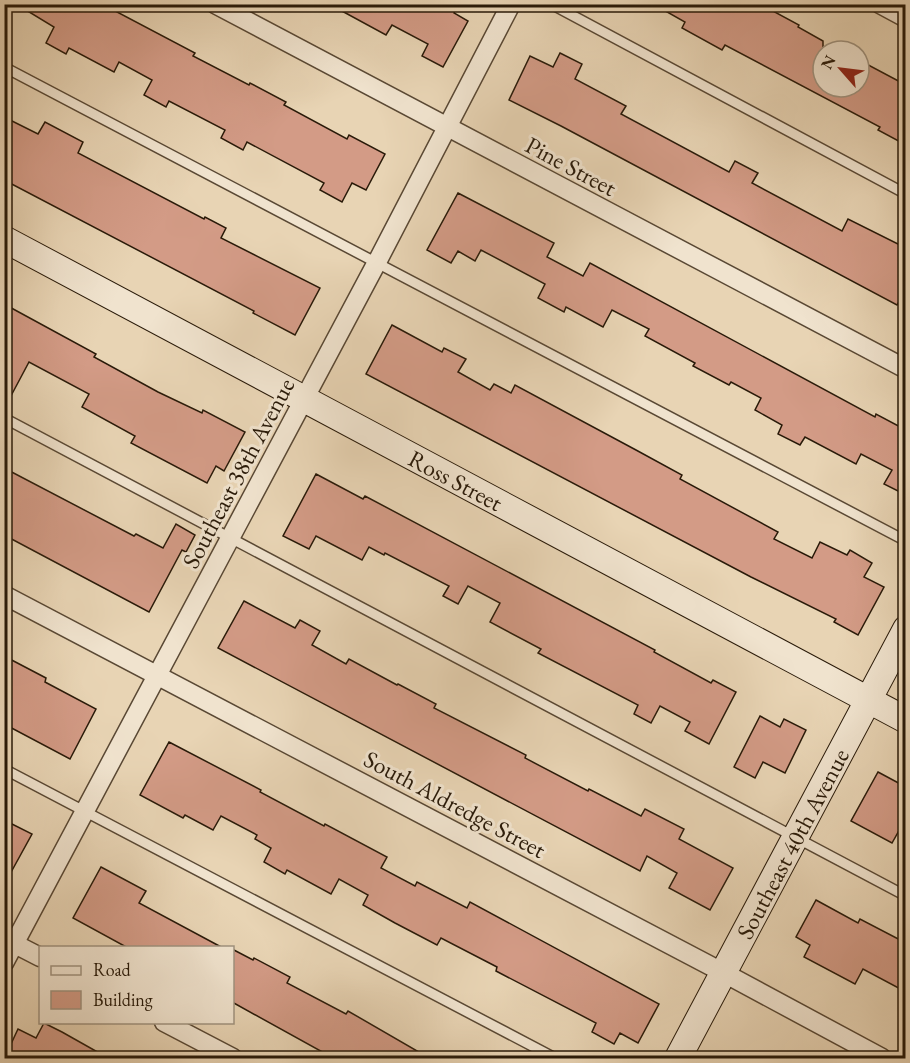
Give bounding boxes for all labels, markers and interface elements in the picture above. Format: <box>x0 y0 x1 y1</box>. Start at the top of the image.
north arrow <box>811 39 871 99</box>
text: N <box>816 52 841 73</box>
street label: Pine Street <box>520 129 622 203</box>
street label: Southeast 38th Avenue <box>175 372 301 574</box>
street label: Ross Street <box>403 442 509 518</box>
street label: South Aldredge Street <box>359 743 552 865</box>
street label: Southeast 40th Avenue <box>729 743 855 944</box>
legend <box>39 946 234 1024</box>
text: Road <box>93 958 132 981</box>
text: Building <box>93 988 153 1011</box>

